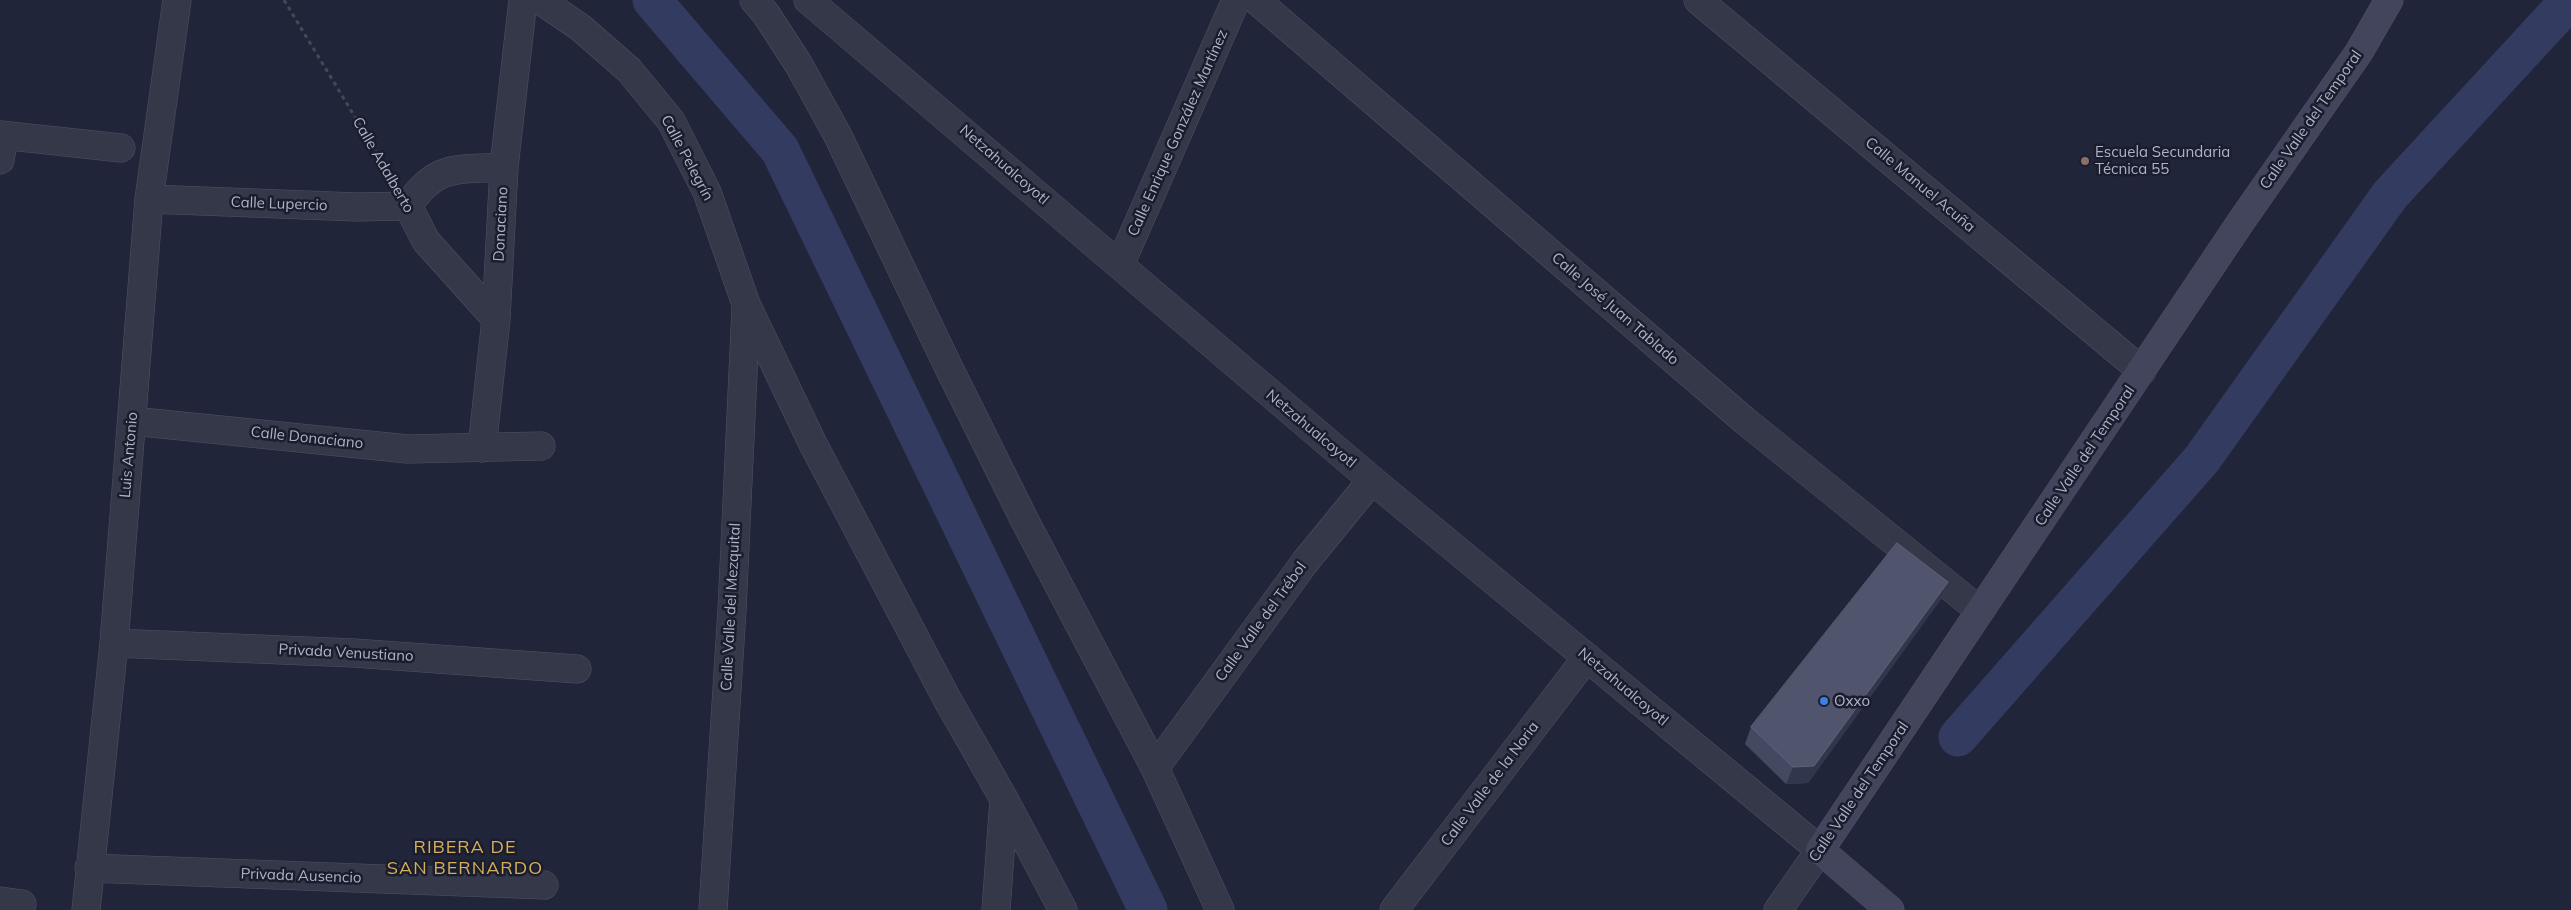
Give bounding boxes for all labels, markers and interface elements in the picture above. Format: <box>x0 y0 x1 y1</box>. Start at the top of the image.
street label: Calle Enrique González Martínez <box>1124 27 1232 239</box>
street label: Calle Valle del Temporal <box>2256 47 2366 193</box>
street label: Calle Pelegrín <box>657 112 717 204</box>
street label: Calle Adalberto <box>348 114 418 216</box>
street label: Netzahualcoyotl <box>956 121 1052 209</box>
street label: Calle Manuel Acuña <box>1861 134 1979 236</box>
place label: Escuela Secundaria Técnica 55 <box>2095 143 2230 178</box>
marker: Escuela Secundaria Técnica 55 <box>2079 155 2091 167</box>
street label: Donaciano <box>490 186 512 262</box>
street label: Calle Lupercio <box>230 193 328 215</box>
street label: Calle José Juan Tablado <box>1548 249 1682 369</box>
street label: Calle Valle del Temporal <box>2031 382 2139 530</box>
street label: Netzahualcoyotl <box>1262 386 1360 472</box>
street label: Luis Antonio <box>116 411 142 499</box>
street label: Calle Donaciano <box>250 423 364 453</box>
street label: Calle Valle del Mezquital <box>718 522 744 692</box>
street label: Calle Valle del Trébol <box>1212 559 1310 685</box>
street label: Privada Venustiano <box>278 640 414 666</box>
street label: Netzahualcoyotl <box>1574 644 1672 730</box>
place label: Oxxo <box>1834 692 1870 710</box>
marker: Oxxo <box>1818 695 1830 707</box>
street label: Calle Valle de la Noria <box>1437 718 1543 850</box>
street label: Calle Valle del Temporal <box>1805 718 1913 866</box>
district label: RIBERA DE SAN BERNARDO <box>385 837 545 880</box>
street label: Privada Ausencio <box>240 865 362 887</box>

